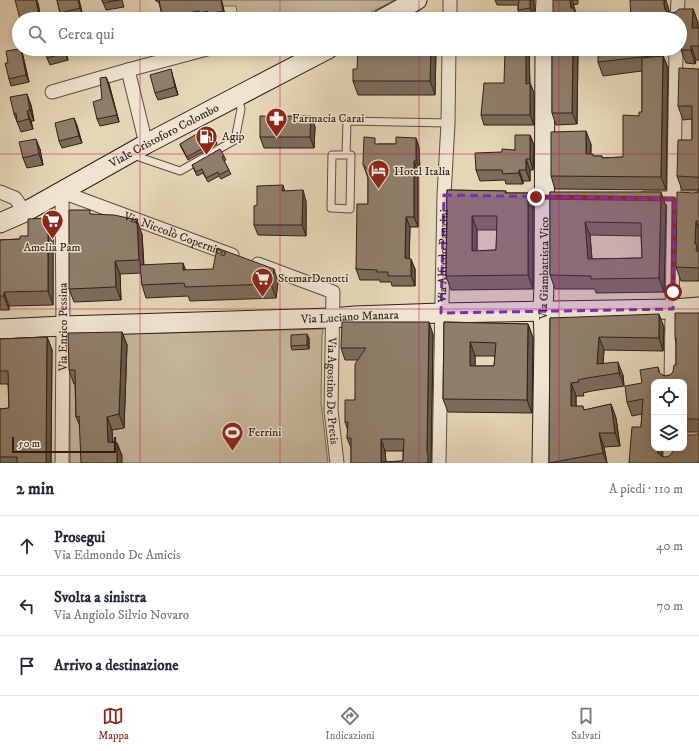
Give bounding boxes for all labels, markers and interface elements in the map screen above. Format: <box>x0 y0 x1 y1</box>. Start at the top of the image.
search box <box>12 12 687 56</box>
icon: search <box>26 23 48 45</box>
text: Cerca qui <box>58 25 114 44</box>
street label: Viale Cristoforo Colombo <box>106 100 222 172</box>
pharmacy icon: Farmacia Carai <box>264 105 290 138</box>
place label: Farmacia Carai <box>292 111 364 126</box>
fuel station icon: Agip <box>193 123 219 156</box>
place label: Agip <box>222 129 245 144</box>
hotel icon: Hotel Italia <box>365 158 391 191</box>
place label: Hotel Italia <box>394 164 451 179</box>
route end <box>527 188 545 206</box>
supermarket icon: Amelia Pam <box>39 207 65 240</box>
street label: Via Niccolò Copernico <box>121 208 229 260</box>
street label: Via Alfredo Panzini <box>435 209 452 304</box>
street label: Via Giambattista Vico <box>536 217 552 321</box>
place label: Amelia Pam <box>23 240 81 255</box>
supermarket icon: StemarDenotti <box>249 265 275 298</box>
place label: StemarDenotti <box>278 271 348 286</box>
street label: Via Enrico Pessina <box>56 282 71 372</box>
route start <box>664 283 682 301</box>
street label: Via Luciano Manara <box>300 307 400 327</box>
street label: Via Agostino De Pretis <box>323 336 342 445</box>
map controls <box>651 379 687 451</box>
button: locate <box>651 379 687 415</box>
button: layers <box>651 415 687 451</box>
sports icon: Ferrini <box>219 419 245 452</box>
place label: Ferrini <box>248 425 281 440</box>
scale bar <box>12 435 116 454</box>
text: 50 m <box>18 437 40 451</box>
text: 2 min <box>16 478 54 500</box>
text: A piedi · 110 m <box>609 481 683 497</box>
text: Prosegui <box>54 528 105 547</box>
icon: ahead <box>16 535 38 557</box>
text: 40 m <box>656 538 683 554</box>
text: Via Edmondo De Amicis <box>54 547 180 563</box>
text: Svolta a sinistra <box>54 588 146 607</box>
icon: left <box>16 595 38 617</box>
text: 70 m <box>657 598 683 614</box>
text: Via Angiolo Silvio Novaro <box>54 607 189 623</box>
icon: arrive <box>16 655 38 677</box>
text: Arrivo a destinazione <box>54 656 178 675</box>
tab: Mappa <box>98 705 129 743</box>
tab: Indicazioni <box>325 705 375 743</box>
tab: Salvati <box>571 705 601 743</box>

